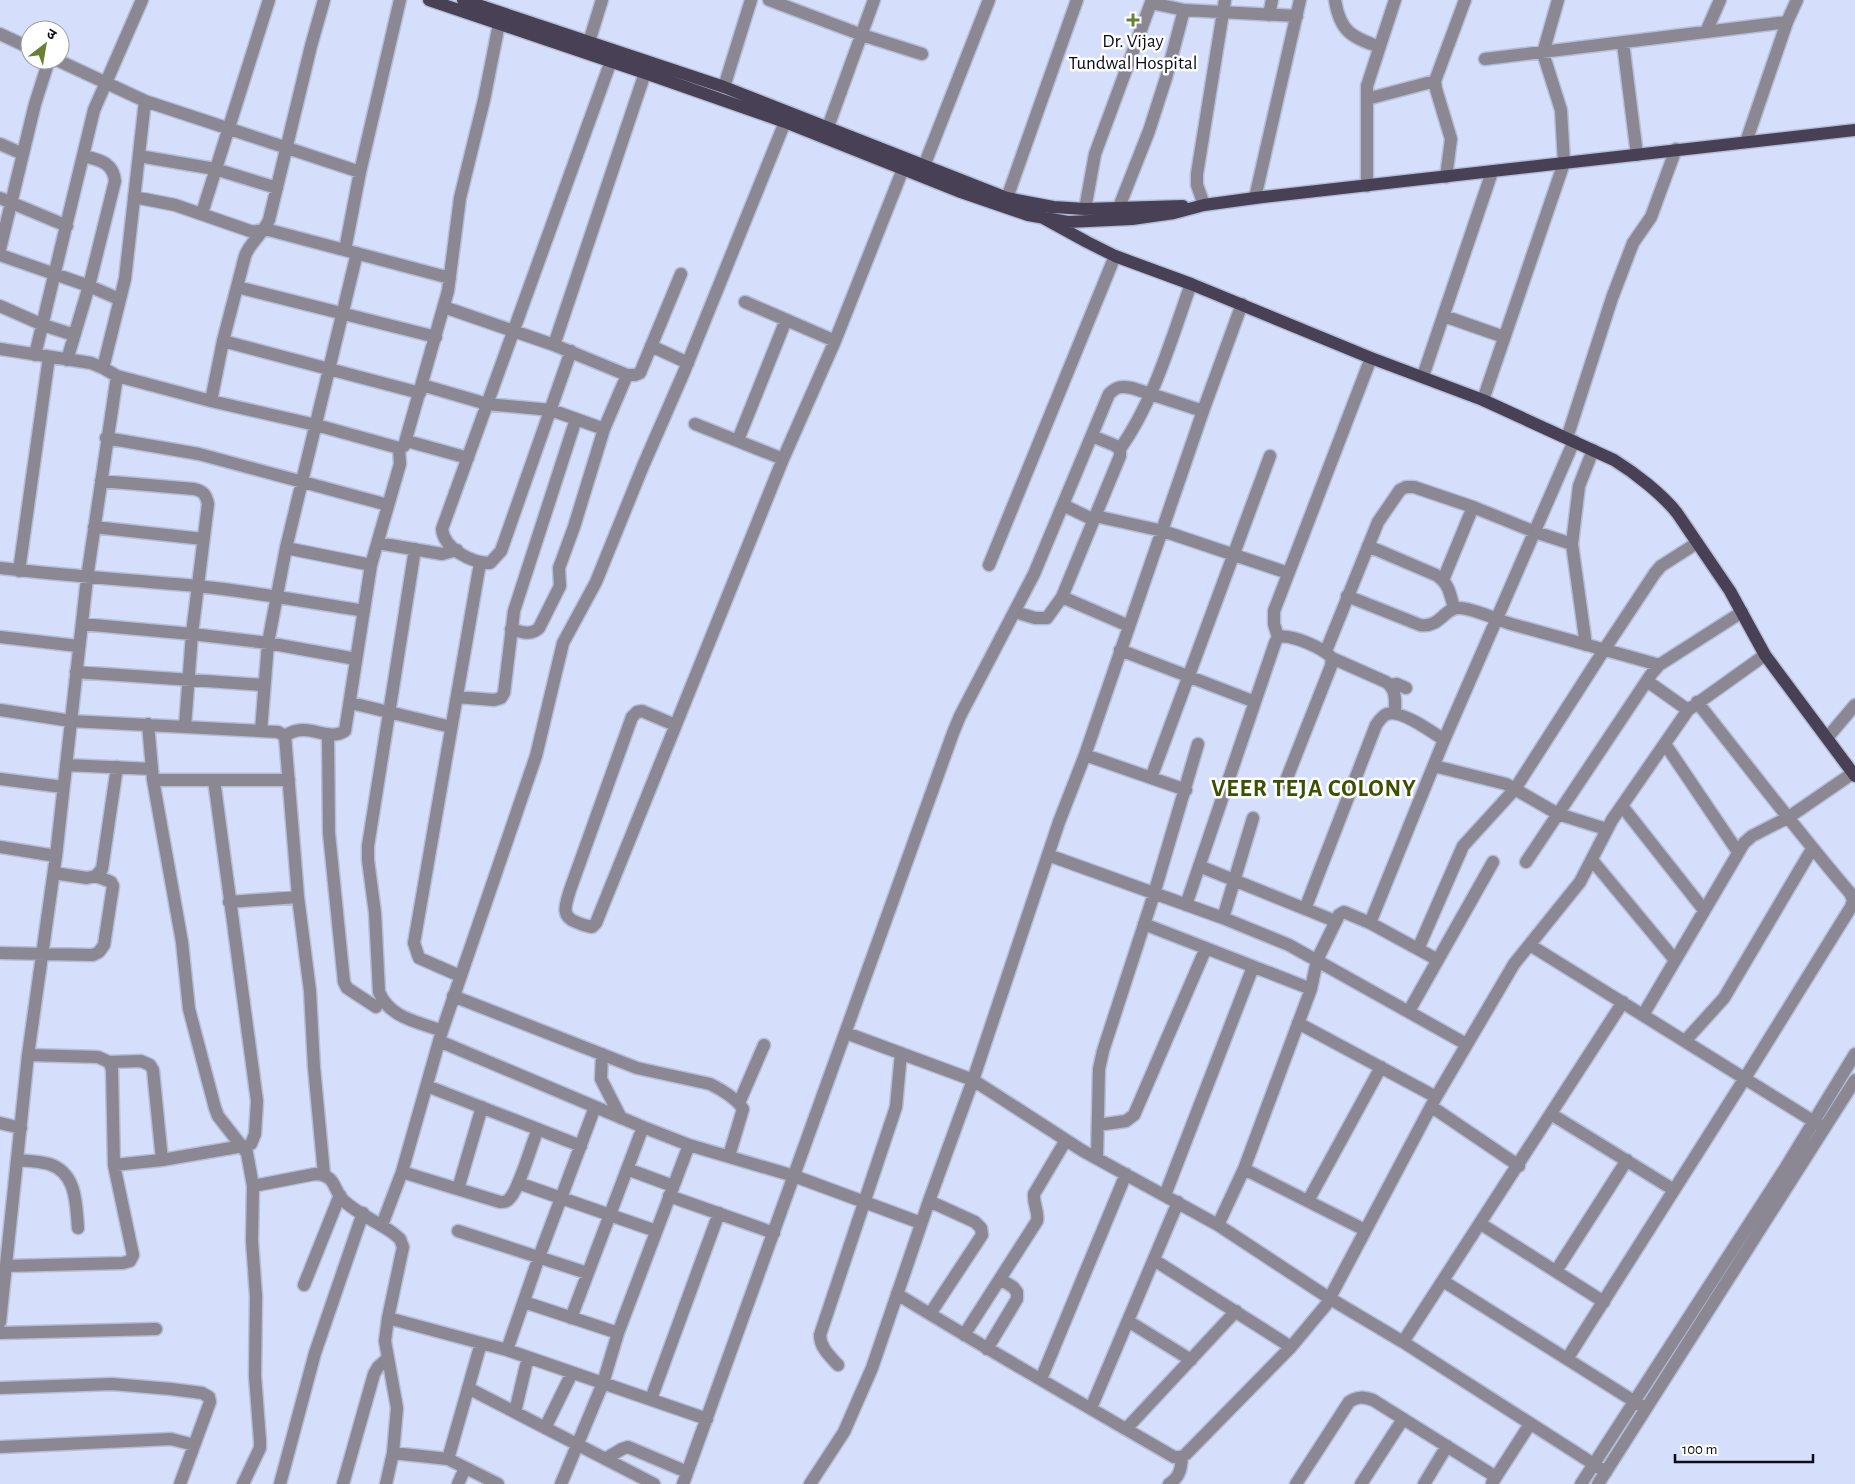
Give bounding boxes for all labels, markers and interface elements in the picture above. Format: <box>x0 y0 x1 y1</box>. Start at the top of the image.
marker: Dr. Vijay Tundwal Hospital <box>1126 13 1140 27</box>
north arrow <box>20 20 70 70</box>
text: उ <box>44 27 59 43</box>
place label: Dr. Vijay Tundwal Hospital <box>1069 32 1197 73</box>
district label: VEER TEJA COLONY <box>1211 777 1417 801</box>
scale bar <box>1675 1432 1812 1464</box>
text: 100 m <box>1682 1442 1717 1457</box>

